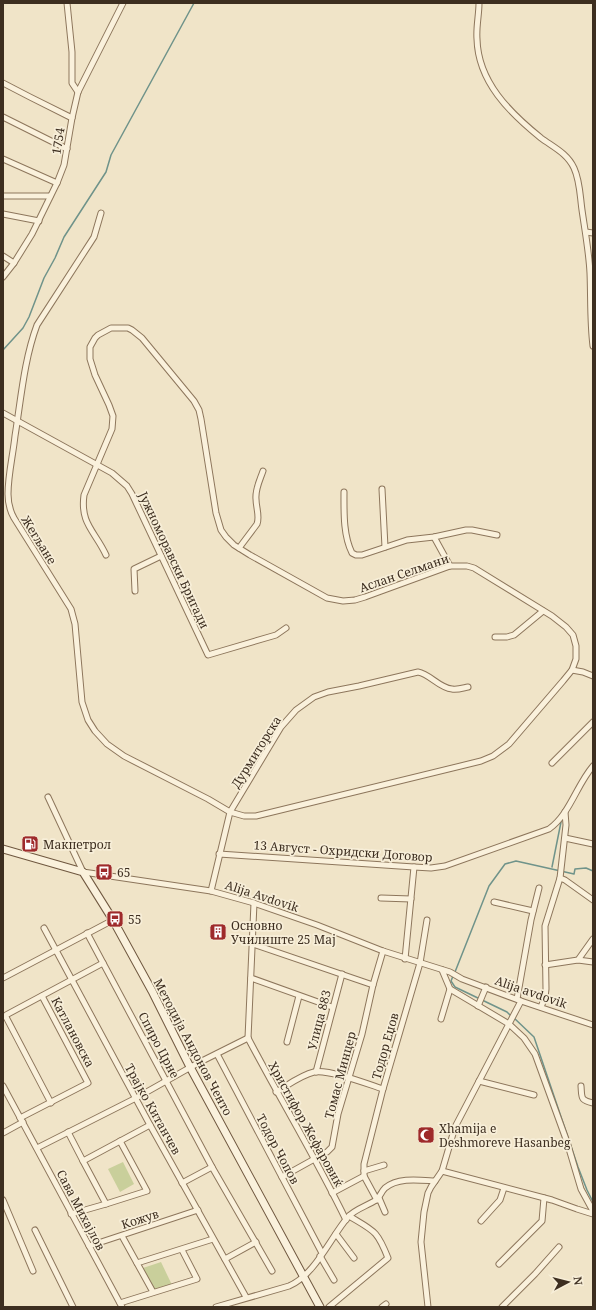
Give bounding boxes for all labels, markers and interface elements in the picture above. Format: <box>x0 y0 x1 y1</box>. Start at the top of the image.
street label: 1754 <box>48 126 69 156</box>
street label: Јужноморавски Бригади <box>134 488 213 631</box>
street label: Жегљане <box>17 511 61 568</box>
street label: Аслан Селмани <box>357 550 451 596</box>
street label: Дурмиторска <box>227 713 285 791</box>
fuel station icon: Макпетрол <box>20 834 40 854</box>
place label: Макпетрол <box>43 836 111 853</box>
street label: 13 Август - Охридски Договор <box>253 836 433 866</box>
bus stop icon: 65 <box>94 862 114 882</box>
place label: 65 <box>117 864 130 881</box>
street label: Alija Avdovik <box>223 876 302 916</box>
bus stop icon: 55 <box>105 909 125 929</box>
place label: 55 <box>128 911 141 928</box>
place label: Основно Училиште 25 Мај <box>231 917 336 948</box>
building icon: Основно Училиште 25 Мај <box>208 922 228 942</box>
street label: Alija avdovik <box>493 972 570 1013</box>
street label: Методија Андонов Ченто <box>150 975 236 1119</box>
street label: Улица 883 <box>303 988 335 1052</box>
street label: Катлановска <box>47 994 99 1070</box>
street label: Спиро Црне <box>134 1009 184 1081</box>
street label: Тодор Еџов <box>367 1010 403 1081</box>
street label: Томас Минцер <box>320 1029 360 1121</box>
street label: Христифор Жефаровиќ <box>264 1058 348 1190</box>
street label: Трајко Китанчев <box>121 1061 185 1158</box>
street label: Тодор Чопов <box>252 1111 304 1187</box>
place label: Xhamija e Deshmoreve Hasanbeg <box>439 1120 571 1151</box>
mosque icon: Xhamija e Deshmoreve Hasanbeg <box>416 1125 436 1145</box>
street label: Сава Михајлов <box>53 1167 110 1254</box>
street label: Кожув <box>119 1205 161 1233</box>
north arrow <box>548 1262 588 1302</box>
text: N <box>570 1276 586 1286</box>

